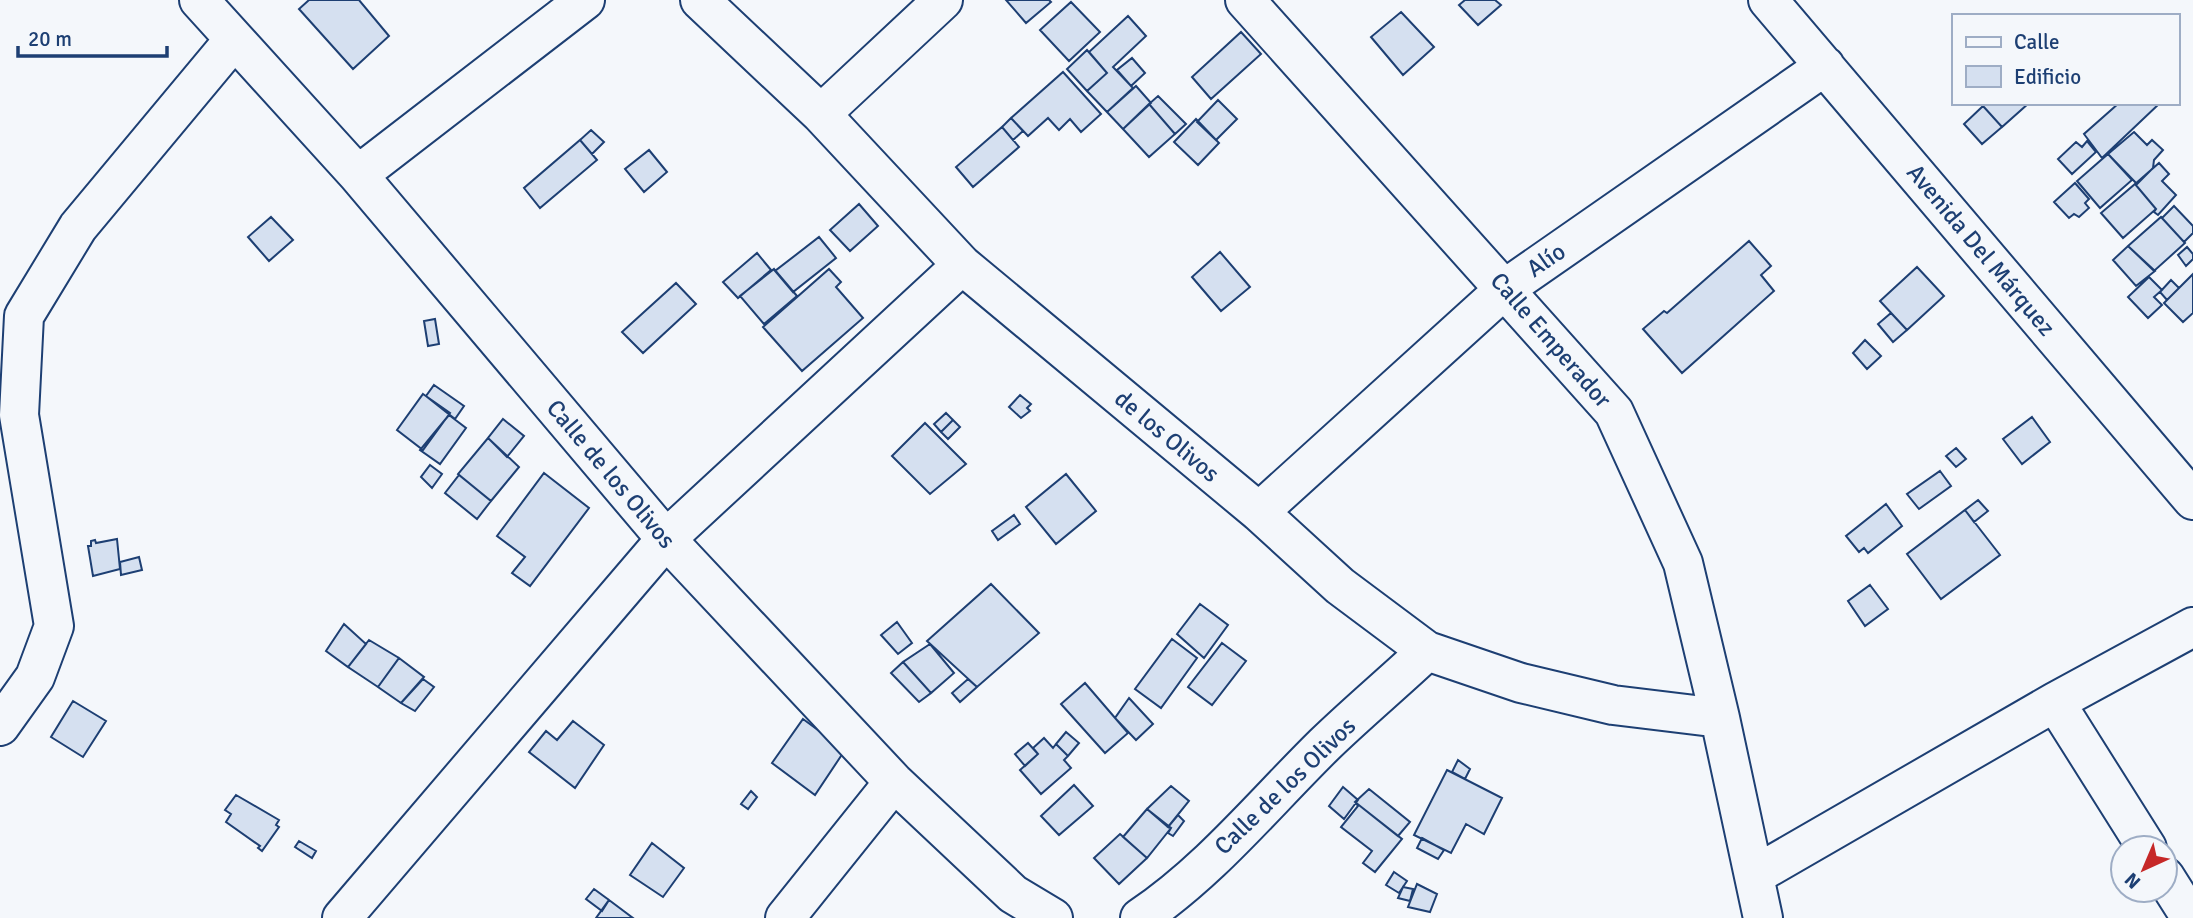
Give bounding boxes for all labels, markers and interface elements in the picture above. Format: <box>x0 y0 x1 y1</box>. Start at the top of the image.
scale bar <box>18 14 166 58</box>
legend <box>1952 14 2179 105</box>
text: 20 m <box>28 26 72 52</box>
text: Calle <box>2014 29 2060 55</box>
text: Edificio <box>2014 64 2081 90</box>
street label: Avenida Del Márquez <box>1900 158 2062 342</box>
street label: Alío <box>1521 236 1571 284</box>
street label: Calle Emperador <box>1484 266 1618 414</box>
street label: de los Olivos <box>1108 383 1226 489</box>
street label: Calle de los Olivos <box>540 393 682 555</box>
street label: Calle de los Olivos <box>1208 711 1362 861</box>
north arrow <box>2109 834 2179 904</box>
text: N <box>2120 867 2146 894</box>

